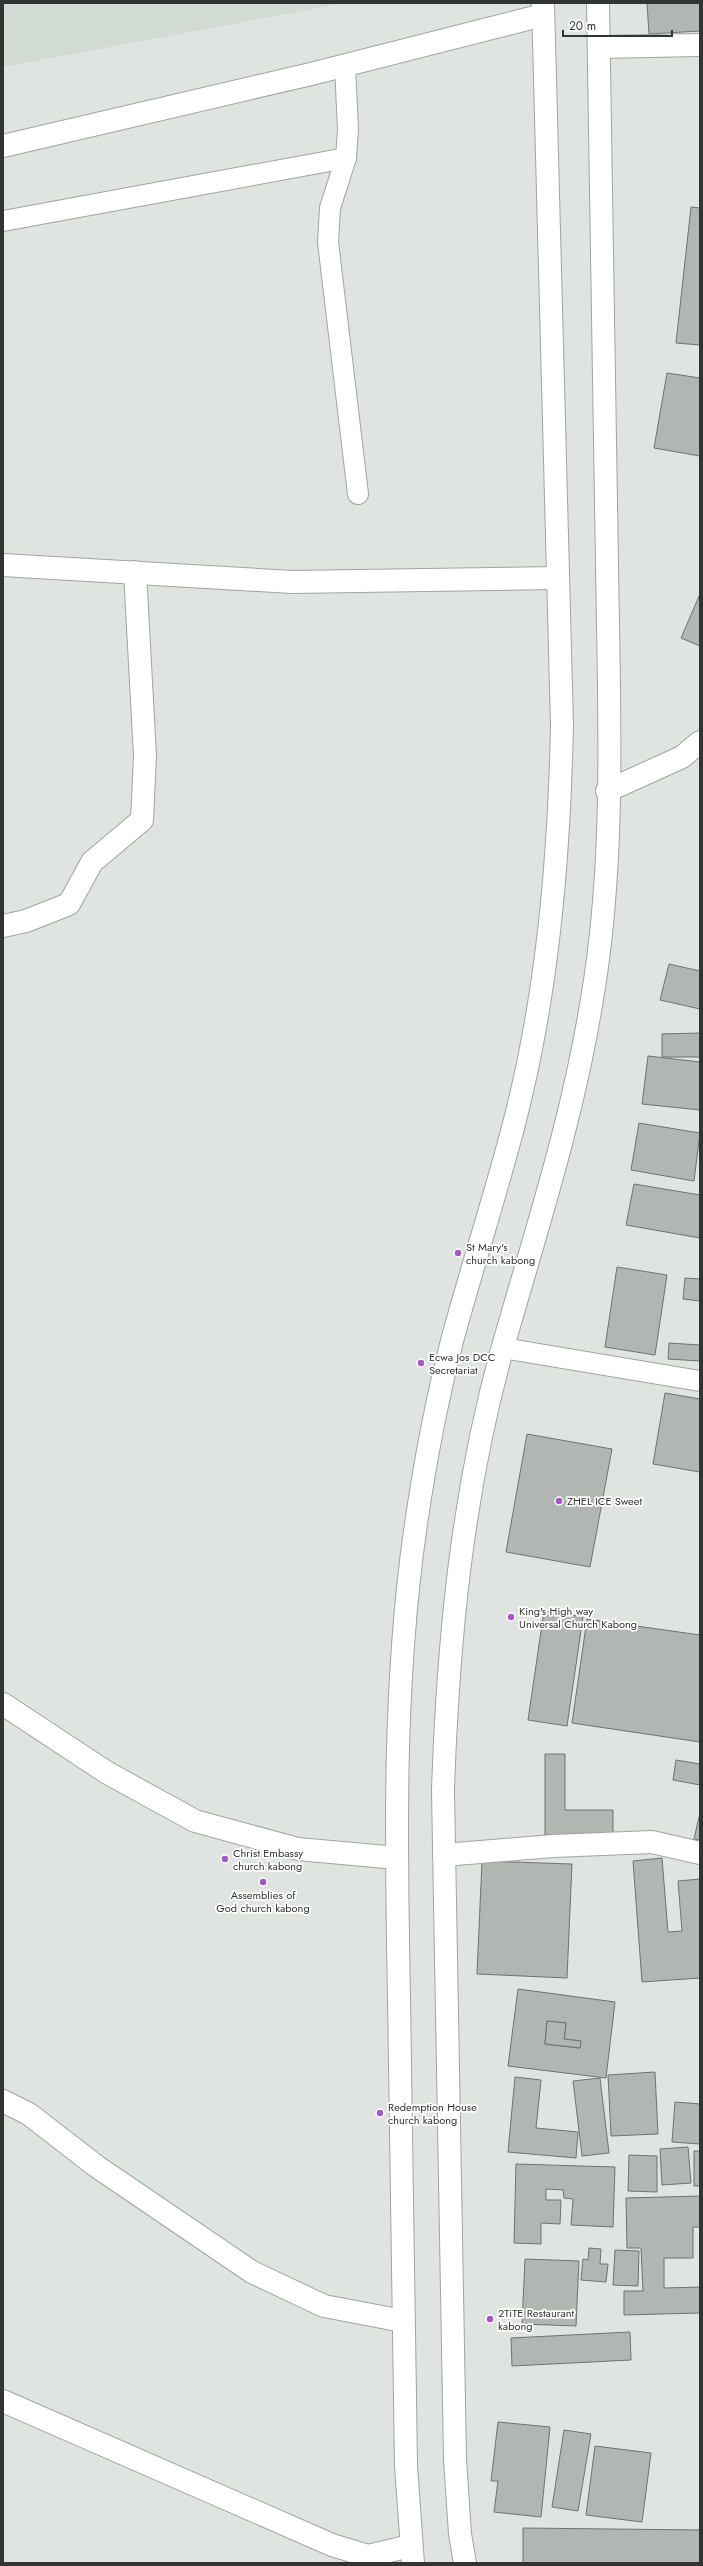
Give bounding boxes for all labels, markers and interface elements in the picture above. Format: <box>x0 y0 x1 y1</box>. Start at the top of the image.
scale bar <box>563 12 672 38</box>
text: 20 m <box>569 17 596 35</box>
place label: St Mary's church kabong <box>466 1239 535 1268</box>
marker: St Mary's church kabong <box>453 1248 463 1258</box>
place label: Ecwa Jos DCC Secretariat <box>429 1349 495 1378</box>
marker: Ecwa Jos DCC Secretariat <box>416 1358 426 1368</box>
place label: ZHEL ICE Sweet <box>567 1493 642 1509</box>
marker: ZHEL ICE Sweet <box>554 1496 564 1506</box>
place label: King's High way Universal Church Kabong <box>519 1603 637 1632</box>
marker: King's High way Universal Church Kabong <box>506 1612 516 1622</box>
place label: Christ Embassy church kabong <box>233 1845 303 1874</box>
marker: Christ Embassy church kabong <box>220 1854 230 1864</box>
marker: Assemblies of God church kabong <box>258 1877 268 1887</box>
place label: Assemblies of God church kabong <box>216 1887 310 1916</box>
place label: Redemption House church kabong <box>388 2099 477 2128</box>
marker: Redemption House church kabong <box>375 2108 385 2118</box>
place label: 2TiTE Restaurant kabong <box>498 2305 575 2334</box>
marker: 2TiTE Restaurant kabong <box>485 2314 495 2324</box>

